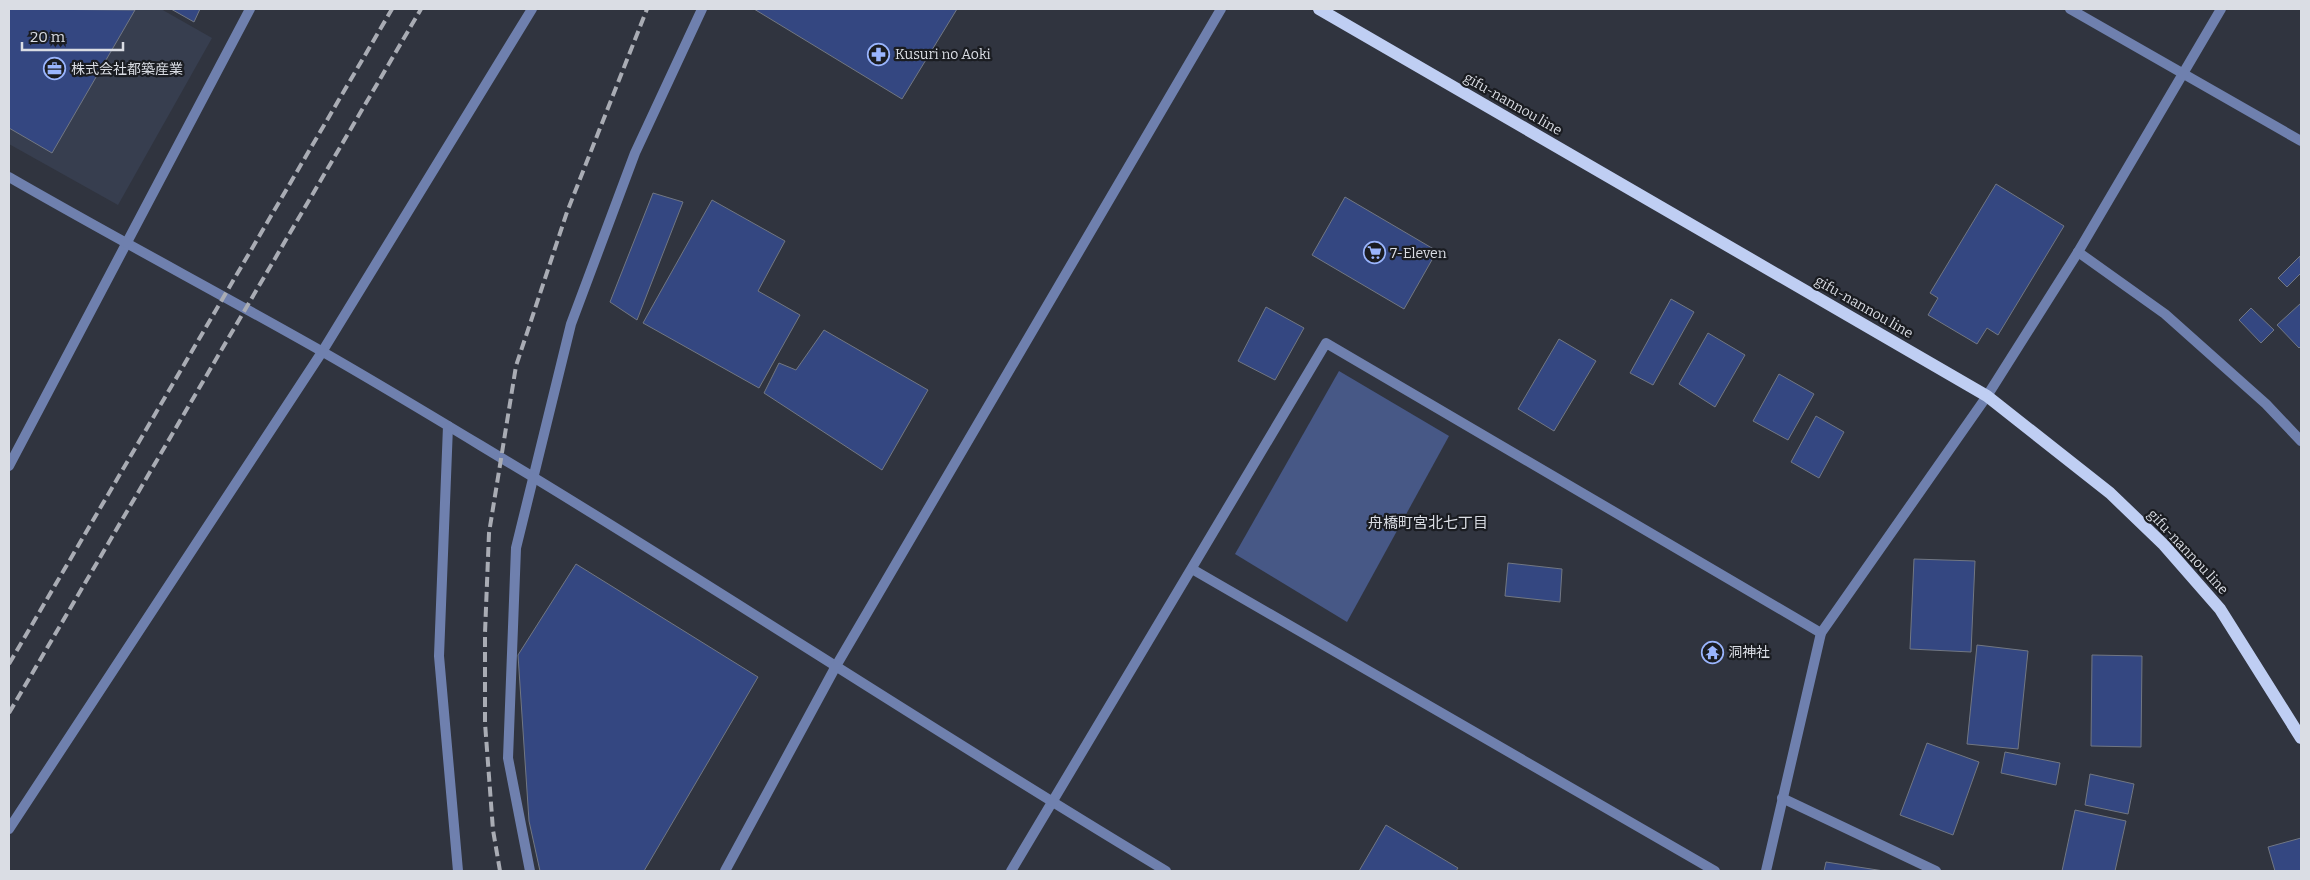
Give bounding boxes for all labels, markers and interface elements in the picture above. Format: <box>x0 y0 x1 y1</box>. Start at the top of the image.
scale bar <box>22 20 124 52</box>
text: 20 m <box>30 28 66 46</box>
pharmacy icon: Kusuri no Aoki <box>867 42 891 66</box>
place label: Kusuri no Aoki <box>895 46 991 63</box>
office icon: 株式会社都築産業 <box>43 57 67 81</box>
place label: 株式会社都築産業 <box>71 61 183 78</box>
street label: gifu-nannou line <box>1461 69 1565 139</box>
supermarket icon: 7-Eleven <box>1362 241 1386 265</box>
place label: 7-Eleven <box>1390 245 1447 262</box>
street label: gifu-nannou line <box>1812 272 1916 342</box>
street label: gifu-nannou line <box>2144 506 2232 598</box>
district label: 舟橋町宮北七丁目 <box>1368 514 1488 532</box>
temple icon: 洞神社 <box>1700 640 1724 664</box>
place label: 洞神社 <box>1728 644 1770 661</box>

